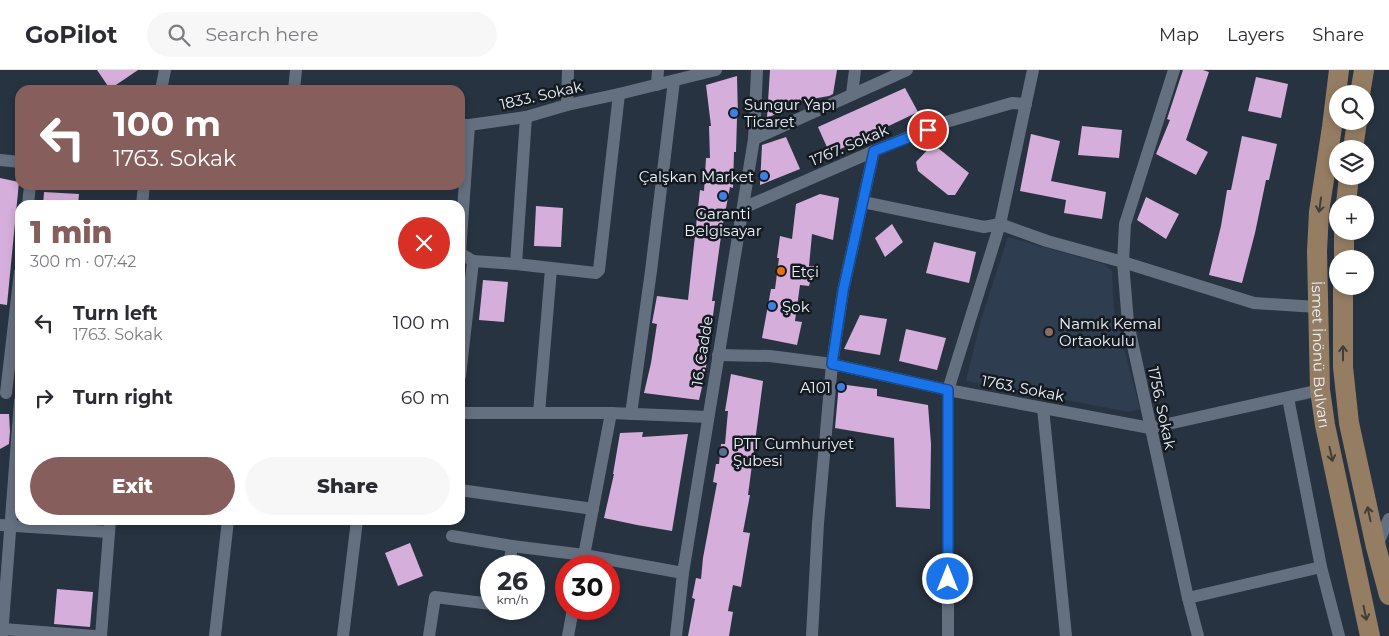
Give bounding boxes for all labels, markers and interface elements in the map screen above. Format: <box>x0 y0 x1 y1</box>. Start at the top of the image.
search box <box>147 12 497 57</box>
text: GoPilot <box>25 20 117 49</box>
icon: search <box>165 21 193 49</box>
text: Search here <box>205 23 318 46</box>
text: Map <box>1159 24 1199 46</box>
text: Layers <box>1227 24 1284 46</box>
text: Share <box>1312 24 1364 46</box>
street label: 1833. Sokak <box>498 76 584 114</box>
map controls <box>1329 85 1374 295</box>
button: search <box>1329 85 1374 130</box>
place label: Sungur Yapı Ticaret <box>744 95 835 131</box>
text: 100 m <box>113 102 221 145</box>
icon: left <box>30 105 95 170</box>
marker: Sungur Yapı Ticaret <box>728 107 740 119</box>
pin <box>907 109 949 151</box>
icon: arrive <box>914 116 942 144</box>
street label: 1767. Sokak <box>807 120 891 170</box>
button: layers <box>1329 140 1374 185</box>
text: 1763. Sokak <box>113 145 236 172</box>
place label: Çalşkan Market <box>639 167 754 186</box>
marker: Çalşkan Market <box>758 170 770 182</box>
marker: Garanti Belgisayar <box>717 190 729 202</box>
button: + <box>1329 195 1374 240</box>
one-way arrow <box>1314 197 1324 213</box>
place label: Garanti Belgisayar <box>684 204 762 240</box>
text: 1 min <box>30 214 113 251</box>
button: close <box>398 217 450 269</box>
button: − <box>1329 250 1374 295</box>
text: 300 m · 07:42 <box>30 252 136 271</box>
place label: Etçi <box>791 262 819 281</box>
marker: Etçi <box>775 265 787 277</box>
street label: İsmet İnönü Bulvarı <box>1308 281 1335 430</box>
place label: Şok <box>782 297 810 316</box>
marker: Şok <box>766 300 778 312</box>
text: Turn left <box>73 302 158 325</box>
icon: left <box>30 309 58 337</box>
text: 100 m <box>393 311 450 334</box>
place label: Namık Kemal Ortaokulu <box>1059 314 1161 350</box>
street label: 16. Cadde <box>687 315 717 387</box>
text: 1763. Sokak <box>73 325 163 344</box>
marker: Namık Kemal Ortaokulu <box>1043 326 1055 338</box>
one-way arrow <box>1338 346 1348 362</box>
street label: 1756. Sokak <box>1144 365 1180 451</box>
street label: 1763. Sokak <box>980 371 1066 405</box>
place label: A101 <box>800 378 831 397</box>
marker: A101 <box>835 381 847 393</box>
icon: right <box>30 384 58 412</box>
text: Turn right <box>73 386 173 409</box>
text: 60 m <box>401 386 450 409</box>
place label: PTT Cumhuriyet Şubesi <box>733 434 854 470</box>
one-way arrow <box>1327 445 1337 461</box>
marker: PTT Cumhuriyet Şubesi <box>717 446 729 458</box>
button: Exit <box>30 457 235 515</box>
button: Share <box>245 457 450 515</box>
one-way arrow <box>1364 506 1373 522</box>
position arrow <box>921 552 973 604</box>
speed limit sign: 30 <box>555 555 620 620</box>
text: 26 <box>497 566 528 596</box>
text: km/h <box>496 592 529 607</box>
one-way arrow <box>1361 604 1371 620</box>

